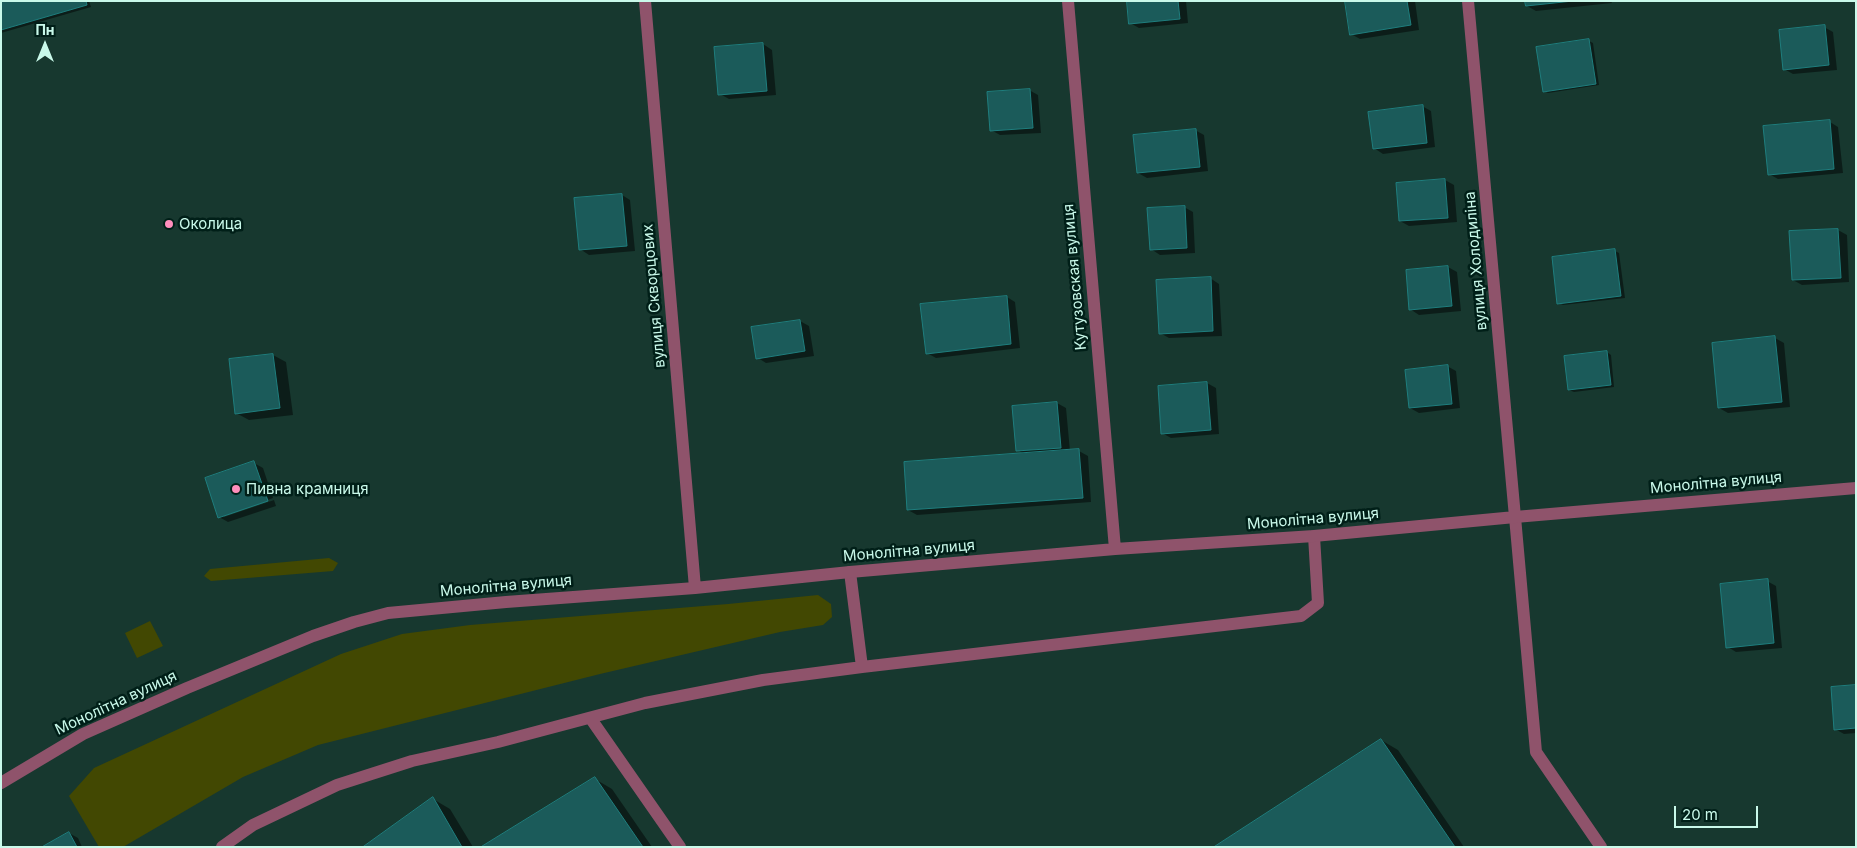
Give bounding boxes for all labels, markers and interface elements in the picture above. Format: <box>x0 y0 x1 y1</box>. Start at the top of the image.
north arrow <box>20 20 70 70</box>
text: Пн <box>35 21 55 38</box>
street label: вулиця Холодиліна <box>1461 191 1491 331</box>
street label: Кутузовская вулиця <box>1060 203 1090 351</box>
place label: Околица <box>179 215 242 233</box>
marker: Околица <box>163 218 175 230</box>
street label: вулиця Скворцових <box>639 223 669 369</box>
street label: Монолітна вулиця <box>1649 468 1783 498</box>
place label: Пивна крамниця <box>246 480 368 498</box>
marker: Пивна крамниця <box>230 483 242 495</box>
street label: Монолітна вулиця <box>1246 504 1380 534</box>
street label: Монолітна вулиця <box>842 536 976 566</box>
street label: Монолітна вулиця <box>439 571 573 601</box>
street label: Монолітна вулиця <box>52 667 180 739</box>
scale bar <box>1677 796 1761 828</box>
text: 20 m <box>1682 805 1718 824</box>

